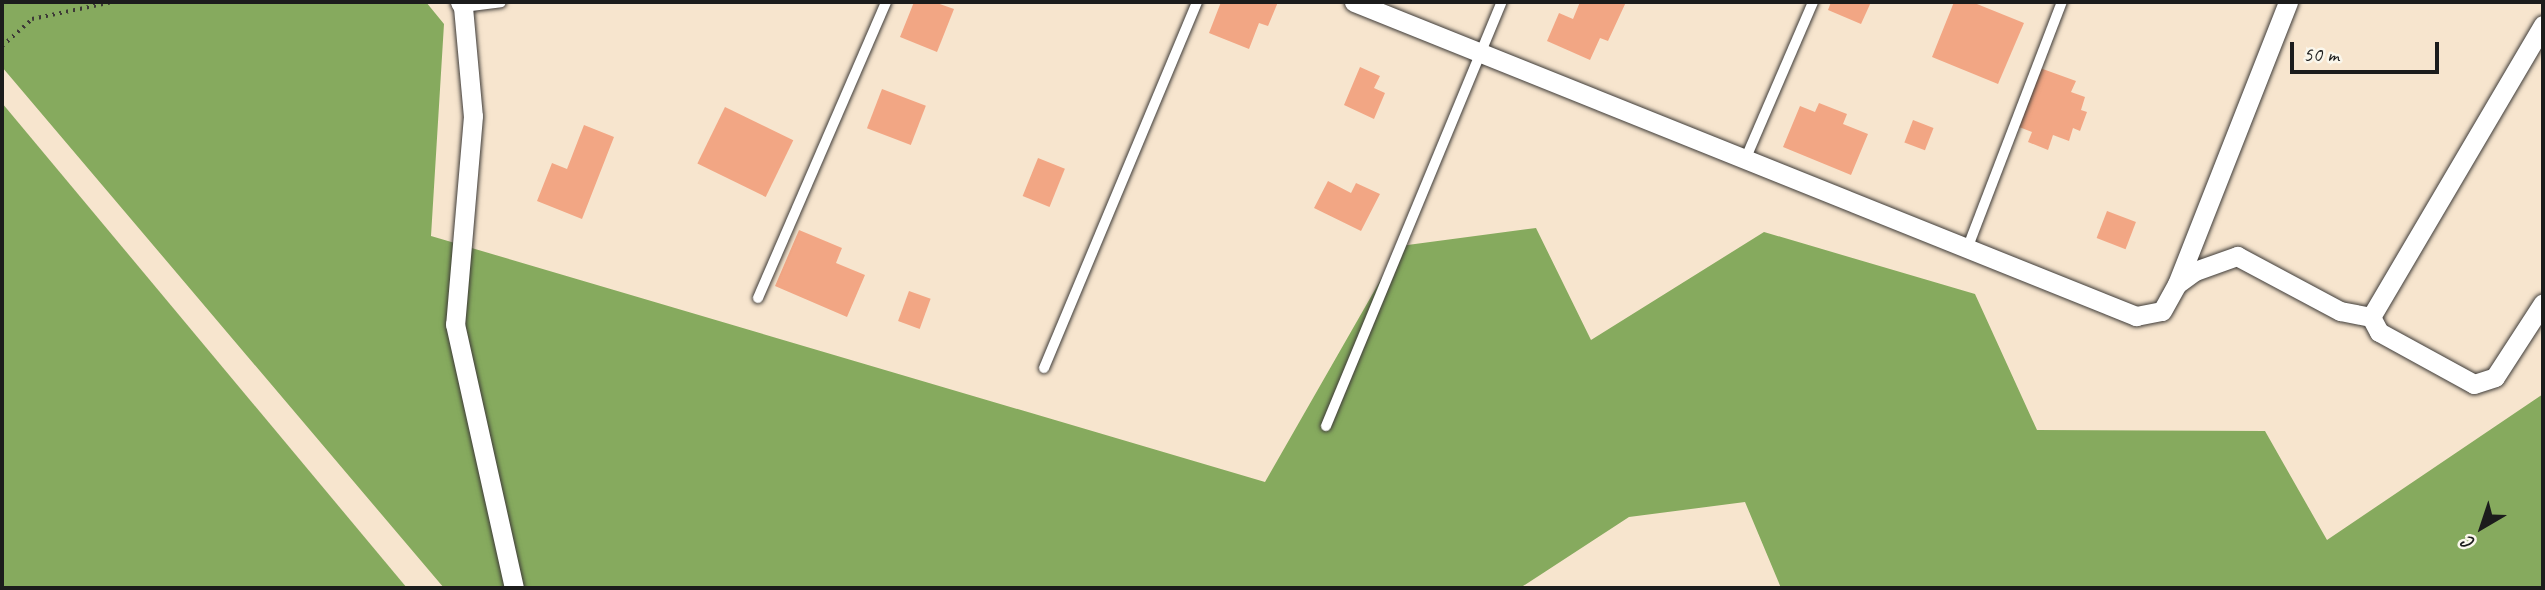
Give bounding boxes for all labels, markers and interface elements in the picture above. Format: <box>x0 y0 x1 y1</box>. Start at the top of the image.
scale bar <box>2293 28 2442 72</box>
text: 50 m <box>2303 41 2339 67</box>
north arrow <box>2447 492 2517 562</box>
text: С <box>2458 531 2480 556</box>

